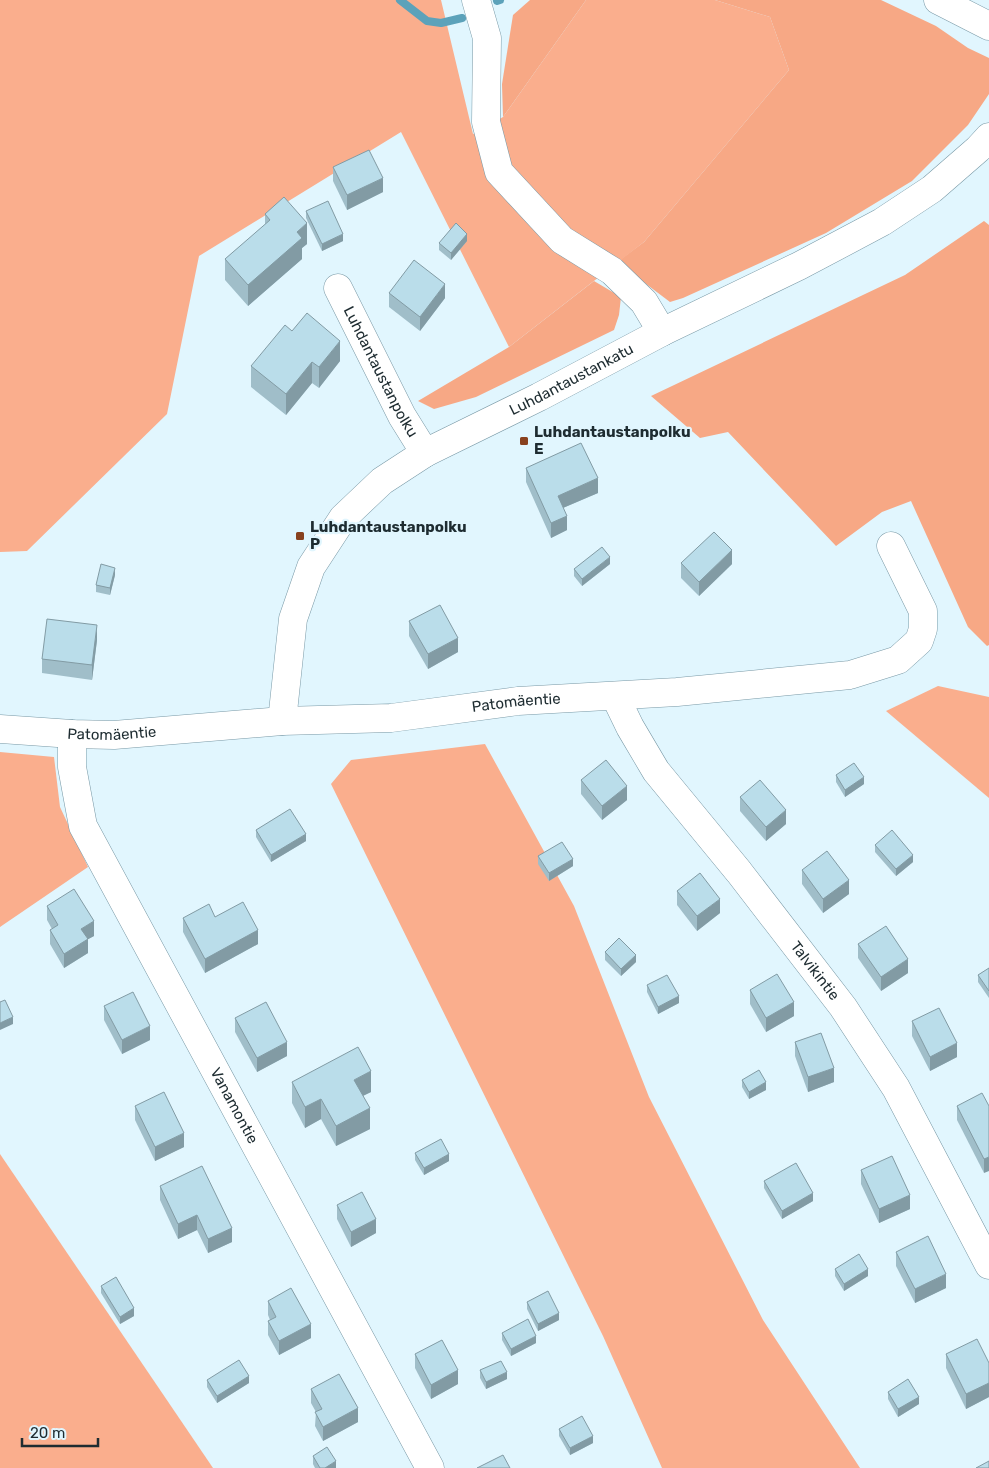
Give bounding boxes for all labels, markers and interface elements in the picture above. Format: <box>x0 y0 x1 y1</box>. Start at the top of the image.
street label: Luhdantaustanpolku <box>340 303 422 440</box>
street label: Luhdantaustankatu <box>506 340 636 419</box>
place label: Luhdantaustanpolku E <box>534 423 691 458</box>
marker: Luhdantaustanpolku E <box>518 435 530 447</box>
place label: Luhdantaustanpolku P <box>310 518 467 553</box>
marker: Luhdantaustanpolku P <box>294 530 306 542</box>
street label: Patomäentie <box>471 690 561 716</box>
street label: Patomäentie <box>67 723 157 744</box>
street label: Talvikintie <box>787 938 843 1004</box>
street label: Vanamontie <box>206 1065 262 1147</box>
scale bar <box>22 1416 99 1448</box>
text: 20 m <box>30 1424 65 1442</box>

